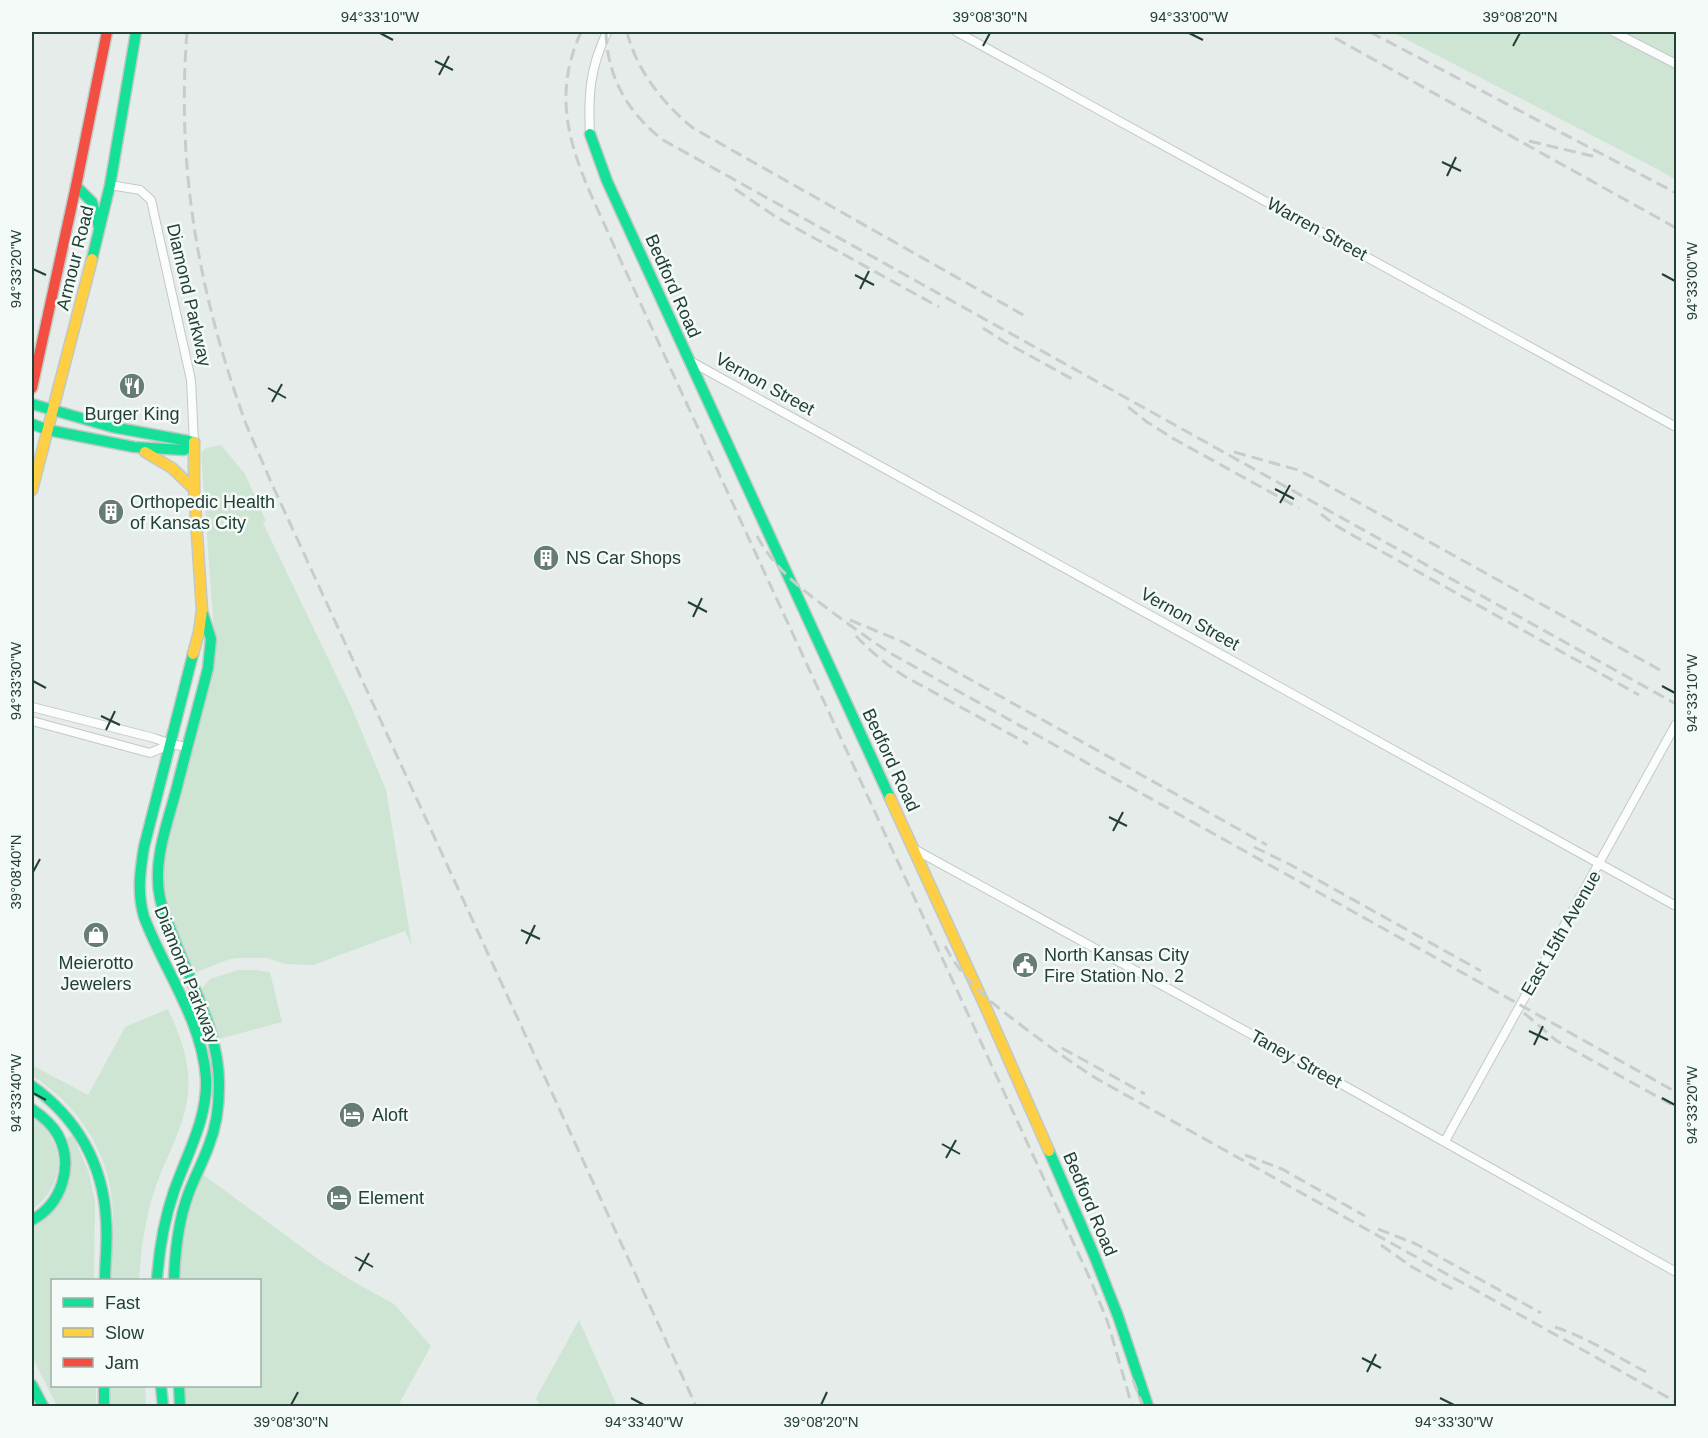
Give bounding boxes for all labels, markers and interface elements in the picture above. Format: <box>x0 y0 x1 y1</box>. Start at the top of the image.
text: 94°33'10"W <box>341 8 420 25</box>
text: 39°08'30"N <box>952 8 1028 25</box>
text: 94°33'00"W <box>1150 8 1229 25</box>
text: 39°08'20"N <box>1482 8 1558 25</box>
street label: Warren Street <box>1263 193 1371 265</box>
street label: Armour Road <box>52 204 98 312</box>
street label: Diamond Parkway <box>163 222 215 368</box>
text: 94°33'20"W <box>7 229 24 308</box>
street label: Bedford Road <box>641 231 705 341</box>
text: 94°33'00"W <box>1683 241 1700 320</box>
street label: Vernon Street <box>712 349 818 419</box>
restaurant icon: Burger King <box>117 371 147 401</box>
place label: Burger King <box>84 404 180 424</box>
place label: Orthopedic Health of Kansas City <box>130 492 275 533</box>
building icon: Orthopedic Health of Kansas City <box>96 497 126 527</box>
building icon: NS Car Shops <box>531 543 561 573</box>
place label: NS Car Shops <box>566 548 681 568</box>
street label: Vernon Street <box>1137 584 1243 654</box>
text: 94°33'30"W <box>7 641 24 720</box>
text: 94°33'10"W <box>1683 653 1700 732</box>
street label: Bedford Road <box>858 705 924 815</box>
text: 39°08'40"N <box>7 834 24 910</box>
street label: East 15th Avenue <box>1517 867 1605 999</box>
street label: Diamond Parkway <box>150 904 224 1046</box>
shop icon: Meierotto Jewelers <box>81 920 111 950</box>
place label: North Kansas City Fire Station No. 2 <box>1044 945 1189 986</box>
public building icon: North Kansas City Fire Station No. 2 <box>1010 950 1040 980</box>
place label: Meierotto Jewelers <box>58 953 134 994</box>
street label: Taney Street <box>1247 1026 1345 1092</box>
text: 94°33'40"W <box>7 1053 24 1132</box>
text: 94°33'20"W <box>1683 1065 1700 1144</box>
hotel icon: Aloft <box>337 1100 367 1130</box>
place label: Aloft <box>372 1105 408 1125</box>
street label: Bedford Road <box>1059 1149 1121 1259</box>
hotel icon: Element <box>324 1183 354 1213</box>
place label: Element <box>358 1188 424 1208</box>
legend <box>51 1279 261 1387</box>
text: Fast <box>105 1293 140 1313</box>
text: Slow <box>105 1323 145 1343</box>
text: Jam <box>105 1353 139 1373</box>
text: 39°08'30"N <box>253 1413 329 1430</box>
text: 94°33'40"W <box>605 1413 684 1430</box>
text: 39°08'20"N <box>783 1413 859 1430</box>
text: 94°33'30"W <box>1415 1413 1494 1430</box>

